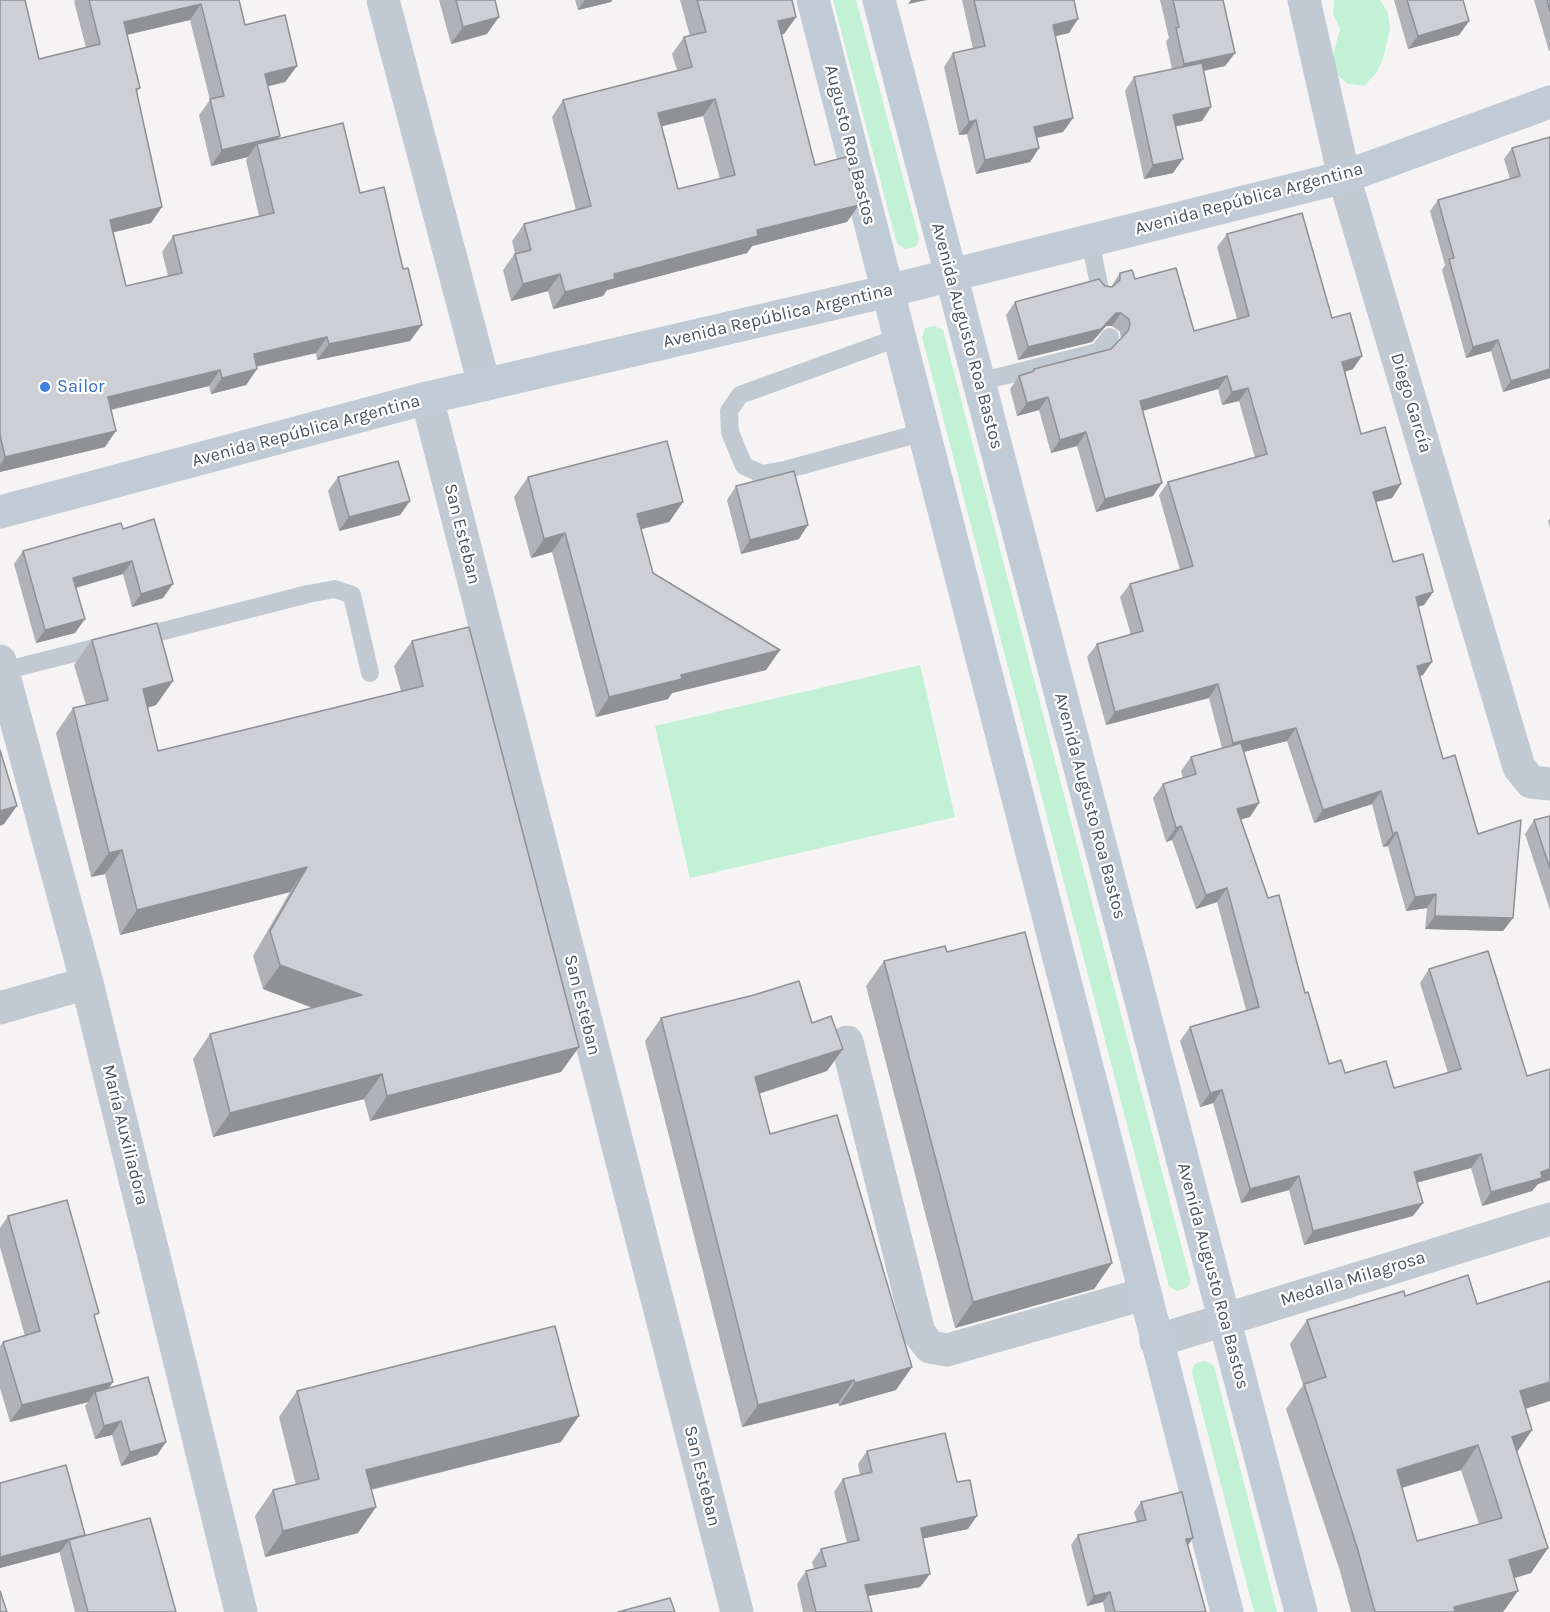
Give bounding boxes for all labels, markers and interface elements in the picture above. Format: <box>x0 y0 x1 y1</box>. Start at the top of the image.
street label: Augusto Roa Bastos <box>820 63 880 227</box>
street label: Avenida República Argentina <box>1133 158 1365 240</box>
street label: Avenida Augusto Roa Bastos <box>926 220 1008 452</box>
street label: Avenida República Argentina <box>661 279 895 353</box>
street label: Diego García <box>1386 350 1436 456</box>
place label: Sailor <box>57 376 105 398</box>
marker: Sailor <box>38 380 52 394</box>
street label: Avenida República Argentina <box>190 390 422 472</box>
street label: San Esteban <box>439 481 485 587</box>
street label: Avenida Augusto Roa Bastos <box>1049 690 1131 922</box>
street label: San Esteban <box>559 952 605 1058</box>
street label: María Auxiliadora <box>97 1062 153 1208</box>
street label: Avenida Augusto Roa Bastos <box>1172 1160 1254 1392</box>
street label: Medalla Milagrosa <box>1278 1247 1428 1311</box>
street label: San Esteban <box>679 1423 725 1529</box>

